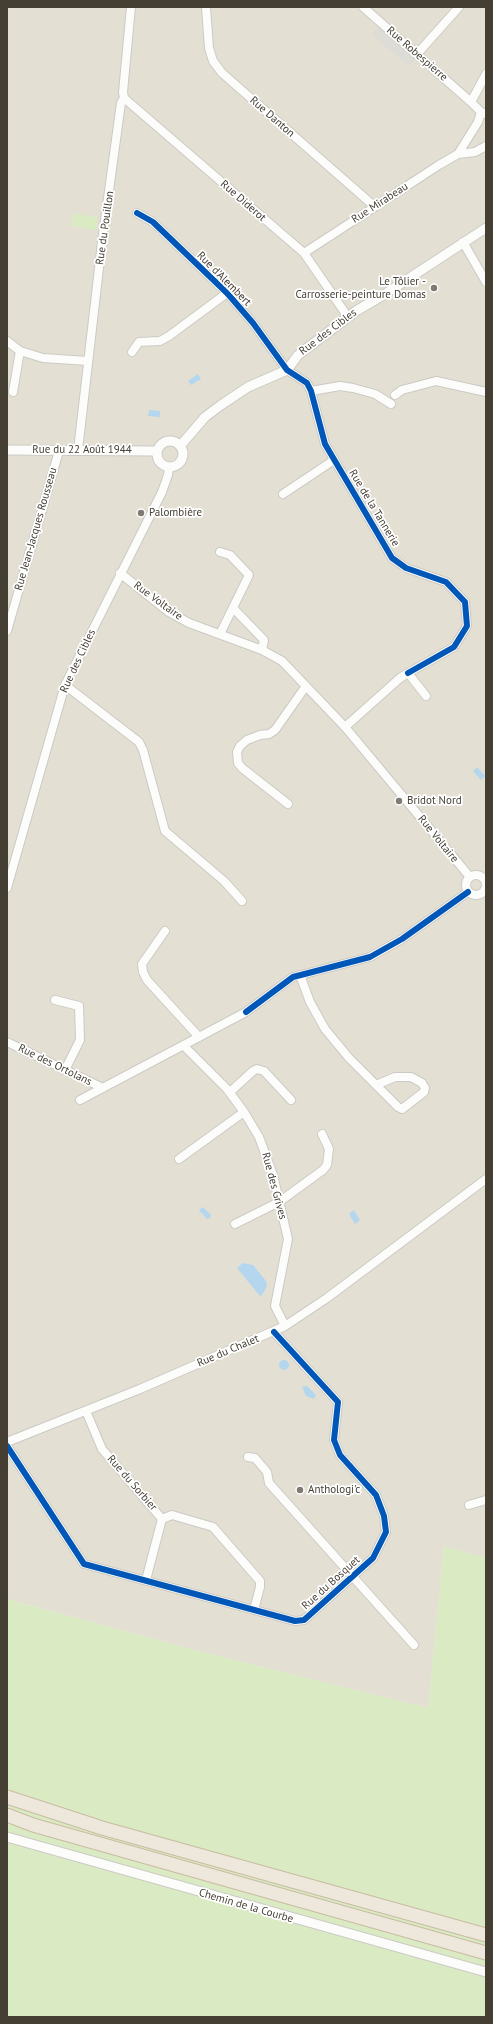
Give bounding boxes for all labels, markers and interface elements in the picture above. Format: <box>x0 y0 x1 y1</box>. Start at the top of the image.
street label: Rue Robespierre <box>384 24 450 84</box>
street label: Rue Danton <box>247 94 297 140</box>
street label: Rue Diderot <box>218 178 268 224</box>
street label: Rue Mirabeau <box>349 180 411 226</box>
street label: Rue du Pouillon <box>93 190 117 266</box>
street label: Rue d'Alembert <box>194 249 254 309</box>
place label: Le Tôlier - Carrosserie-peinture Domas <box>295 275 426 301</box>
marker: Le Tôlier - Carrosserie-peinture Domas <box>429 283 439 293</box>
street label: Rue des Cibles <box>297 306 359 358</box>
street label: Rue du 22 Août 1944 <box>32 443 132 457</box>
street label: Rue Jean-Jacques Rousseau <box>12 466 60 592</box>
street label: Rue de la Tannerie <box>346 467 402 549</box>
place label: Palombière <box>149 506 202 520</box>
marker: Palombière <box>136 508 146 518</box>
street label: Rue Voltaire <box>131 579 185 623</box>
street label: Rue des Cibles <box>58 627 98 695</box>
place label: Bridot Nord <box>407 794 462 808</box>
marker: Bridot Nord <box>394 796 404 806</box>
street label: Rue Voltaire <box>415 813 461 865</box>
street label: Rue des Ortolans <box>16 1041 94 1089</box>
street label: Rue des Grives <box>259 1151 289 1221</box>
street label: Rue du Chalet <box>195 1332 261 1370</box>
street label: Rue du Sorbier <box>104 1452 160 1514</box>
place label: Anthologi'c <box>308 1483 360 1497</box>
marker: Anthologi'c <box>295 1485 305 1495</box>
street label: Rue du Bosquet <box>299 1553 363 1613</box>
street label: Chemin de la Courbe <box>197 1886 295 1926</box>

